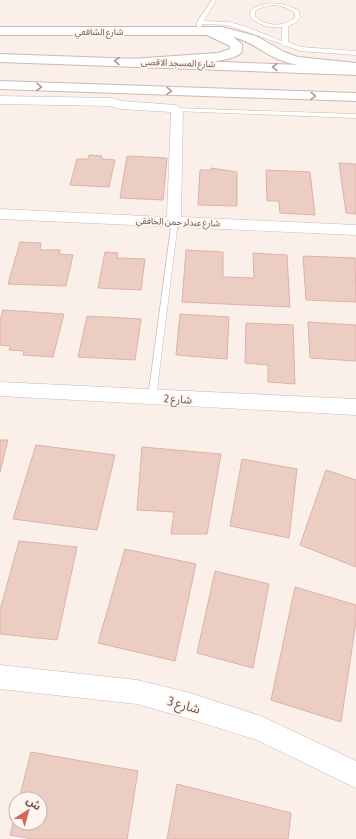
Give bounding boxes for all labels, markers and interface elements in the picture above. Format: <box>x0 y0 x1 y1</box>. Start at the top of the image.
street label: شارع الشافعي <box>75 27 123 39</box>
one-way arrow <box>114 57 120 65</box>
street label: شارع المسجد الاقصى <box>141 57 215 71</box>
one-way arrow <box>272 63 278 72</box>
one-way arrow <box>36 82 42 91</box>
one-way arrow <box>166 87 172 95</box>
one-way arrow <box>310 91 316 100</box>
street label: شارع عبدلر حمن الخافقي <box>135 216 220 231</box>
street label: شارع 2 <box>164 392 193 408</box>
street label: شارع 3 <box>165 693 202 720</box>
north arrow <box>8 791 48 831</box>
text: ش <box>24 794 44 813</box>

